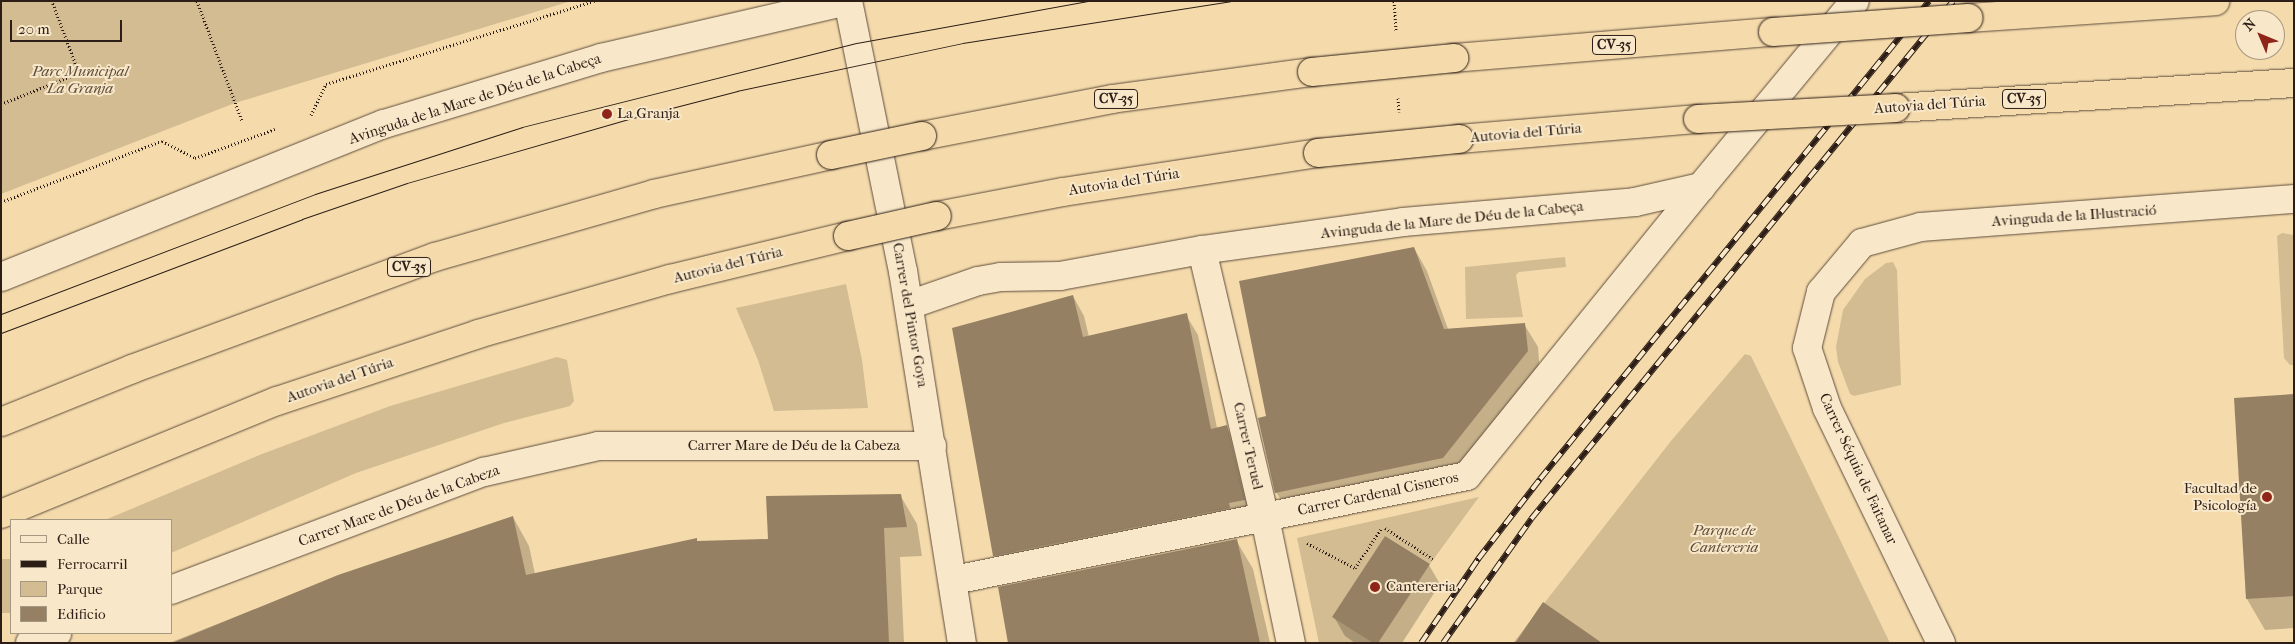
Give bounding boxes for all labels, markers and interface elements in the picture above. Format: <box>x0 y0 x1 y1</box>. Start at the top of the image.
scale bar <box>12 10 125 42</box>
north arrow <box>2235 10 2285 60</box>
text: N <box>2240 15 2260 35</box>
text: 20 m <box>18 20 50 38</box>
road number: CV-35 <box>1592 34 1636 56</box>
street label: Avinguda de la Mare de Déu de la Cabeça <box>347 50 603 148</box>
park label: Parc Municipal La Granja <box>32 62 128 97</box>
road number: CV-35 <box>1094 88 1138 110</box>
road number: CV-35 <box>2002 88 2046 110</box>
street label: Autovia del Túria <box>1874 92 1986 118</box>
place label: La Granja <box>617 105 680 123</box>
marker: La Granja <box>601 108 613 120</box>
street label: Autovia del Túria <box>1470 119 1582 147</box>
street label: Autovia del Túria <box>1067 164 1181 200</box>
street label: Avinguda de la Mare de Déu de la Cabeça <box>1320 197 1584 243</box>
street label: Avinguda de la Il·lustració <box>1991 201 2157 231</box>
street label: Carrer del Pintor Goya <box>888 241 932 389</box>
street label: Autovia del Túria <box>672 243 784 287</box>
road number: CV-35 <box>386 256 432 278</box>
street label: Autovia del Túria <box>284 353 396 407</box>
street label: Carrer Séquia de Faitanar <box>1815 390 1901 548</box>
street label: Carrer Teruel <box>1229 400 1267 492</box>
street label: Carrer Mare de Déu de la Cabeza <box>688 437 900 455</box>
street label: Carrer Mare de Déu de la Cabeza <box>296 461 502 551</box>
street label: Carrer Cardenal Cisneros <box>1296 468 1460 520</box>
place label: Facultad de Psicología <box>2184 479 2257 514</box>
marker: Facultad de Psicología <box>2261 491 2273 503</box>
legend <box>10 519 172 634</box>
park label: Parque de Cantereria <box>1690 521 1758 556</box>
text: Calle <box>57 530 90 548</box>
text: Ferrocarril <box>57 555 128 573</box>
place label: Cantereria <box>1386 578 1456 596</box>
text: Parque <box>57 580 103 598</box>
marker: Cantereria <box>1368 580 1382 594</box>
text: Edificio <box>57 605 106 623</box>

